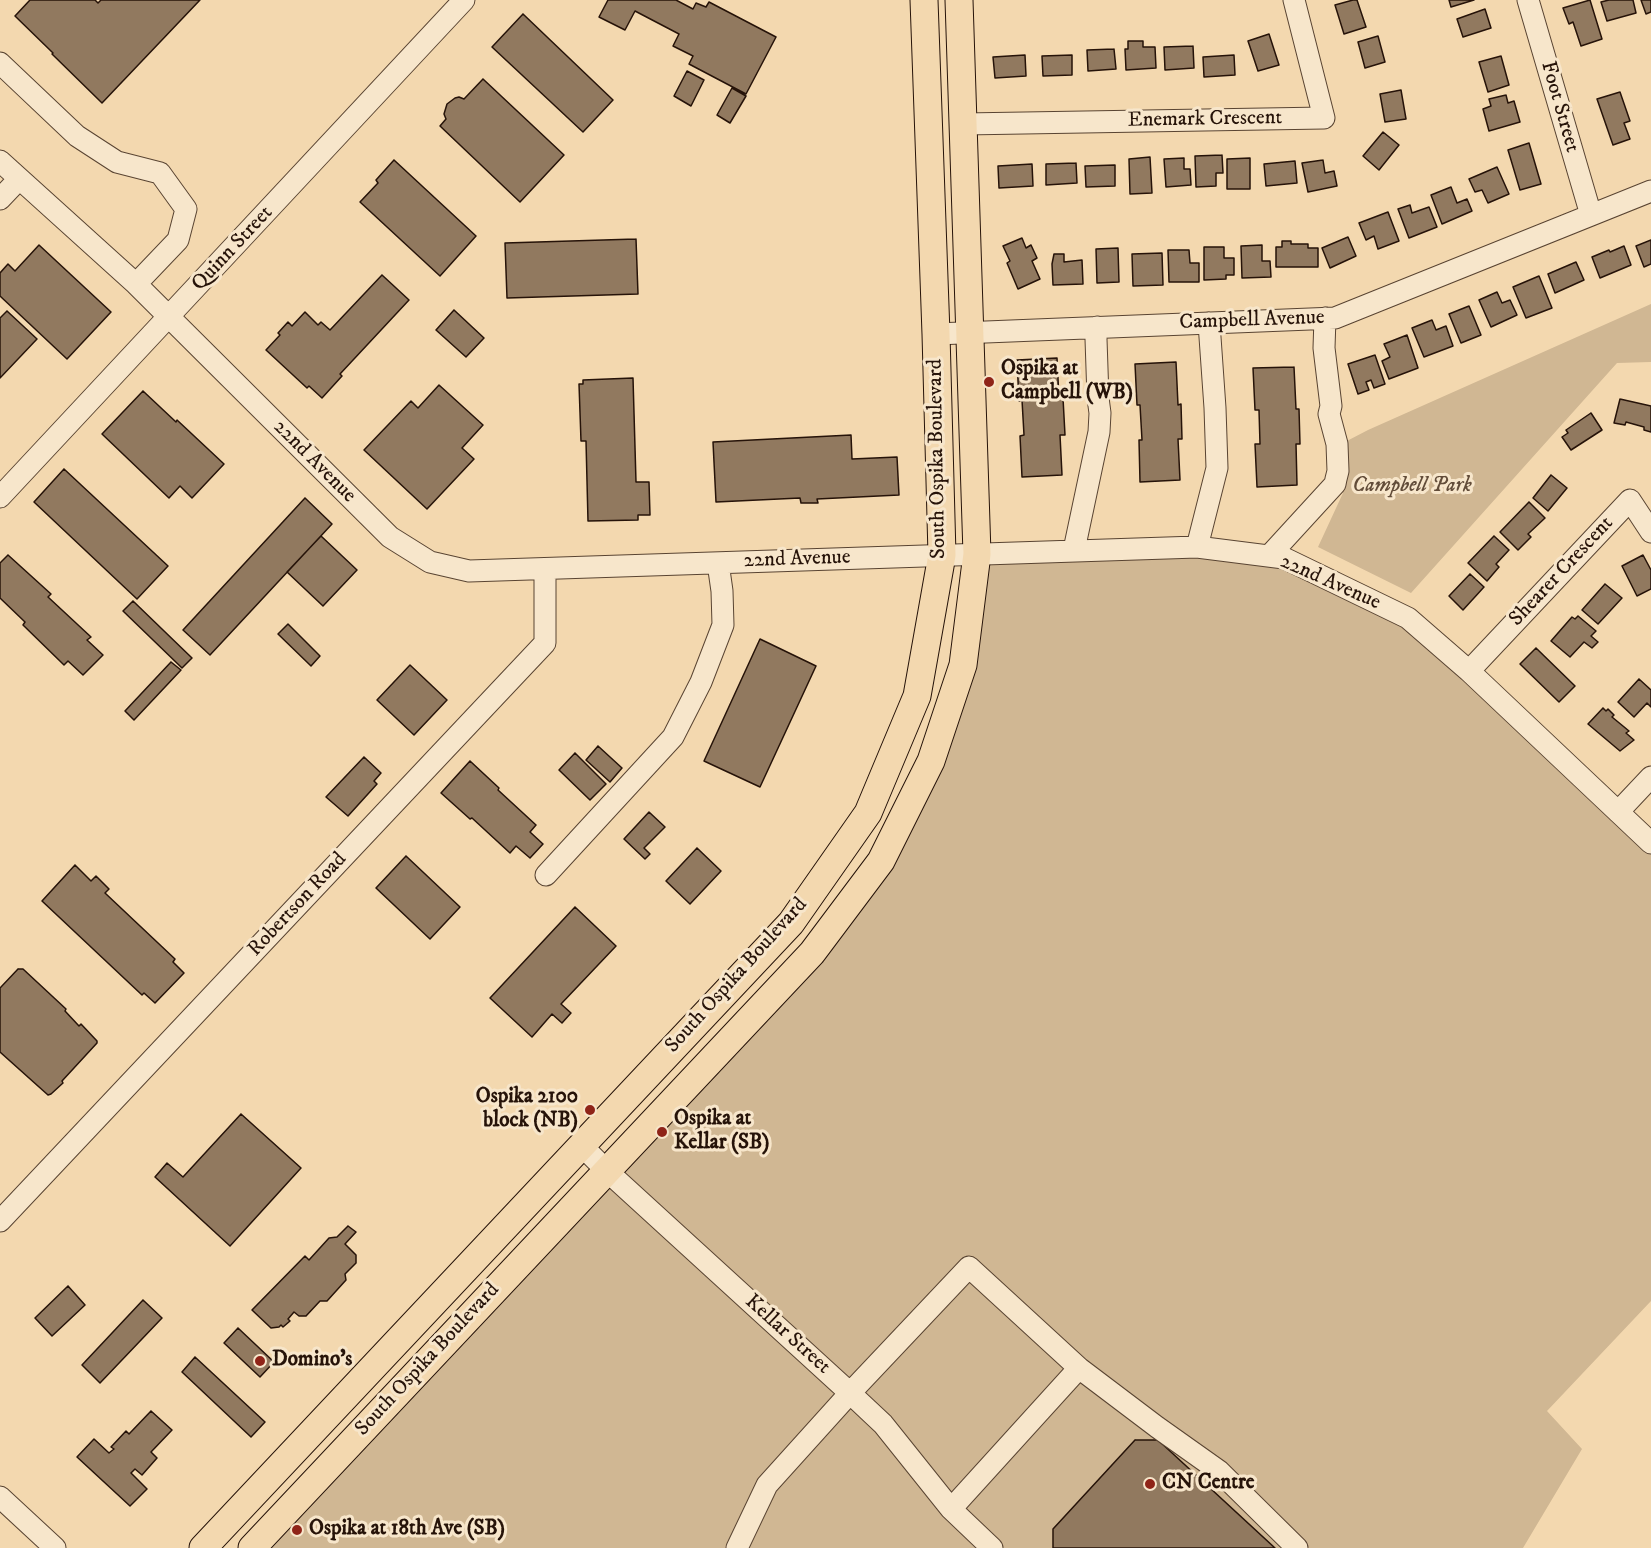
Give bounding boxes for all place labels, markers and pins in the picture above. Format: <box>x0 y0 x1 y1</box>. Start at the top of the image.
place label: Ospika at Campbell (WB) <box>1001 357 1133 407</box>
marker: Ospika at Campbell (WB) <box>982 375 996 389</box>
place label: Ospika 2100 block (NB) <box>476 1085 578 1135</box>
marker: Ospika 2100 block (NB) <box>583 1103 597 1117</box>
place label: Ospika at Kellar (SB) <box>674 1107 769 1157</box>
marker: Ospika at Kellar (SB) <box>655 1125 669 1139</box>
place label: Domino's <box>272 1348 352 1374</box>
marker: Domino's <box>253 1354 267 1368</box>
place label: CN Centre <box>1162 1471 1254 1497</box>
marker: CN Centre <box>1143 1477 1157 1491</box>
place label: Ospika at 18th Ave (SB) <box>309 1517 505 1543</box>
marker: Ospika at 18th Ave (SB) <box>290 1523 304 1537</box>

